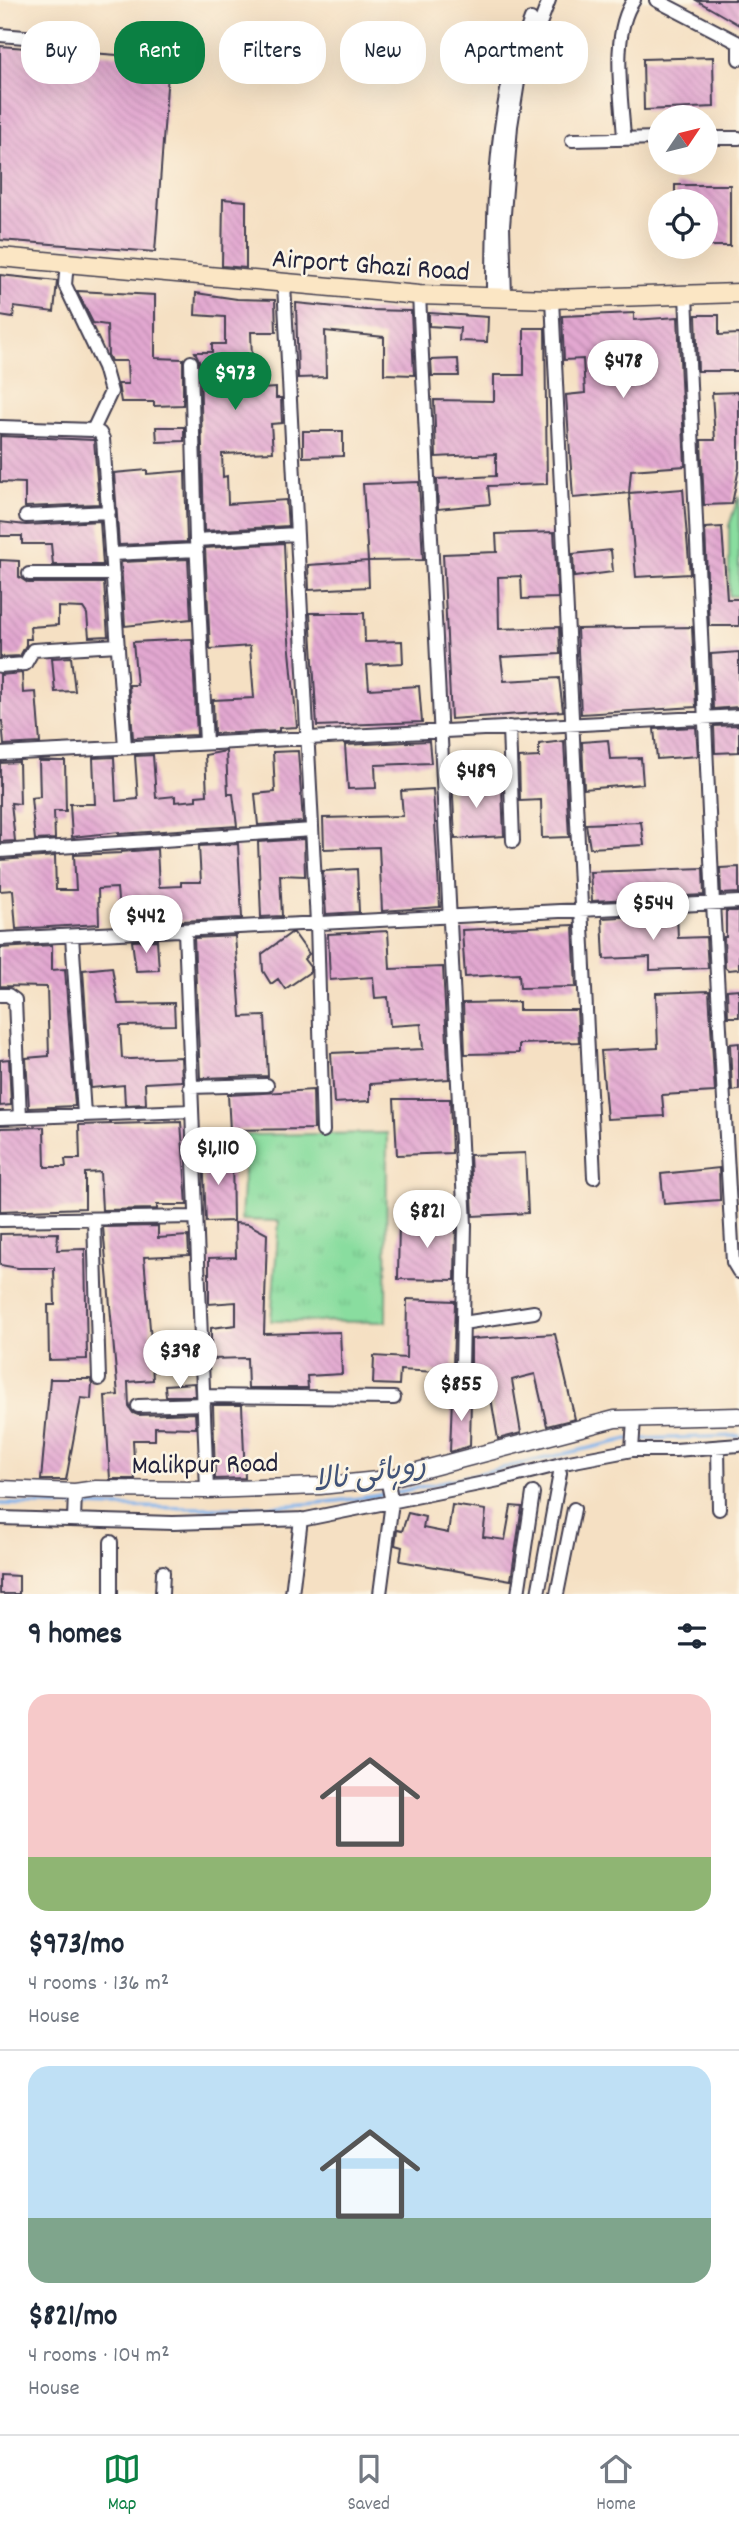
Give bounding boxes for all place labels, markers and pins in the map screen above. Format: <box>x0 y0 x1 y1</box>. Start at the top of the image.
pin: $478 <box>582 340 664 400</box>
pin: $973 <box>194 352 276 412</box>
pin: $489 <box>435 750 517 810</box>
pin: $544 <box>612 883 694 942</box>
pin: $442 <box>105 895 187 955</box>
pin: $1,110 <box>161 1128 275 1187</box>
pin: $821 <box>386 1190 468 1250</box>
pin: $398 <box>139 1330 221 1390</box>
pin: $855 <box>420 1364 502 1423</box>

